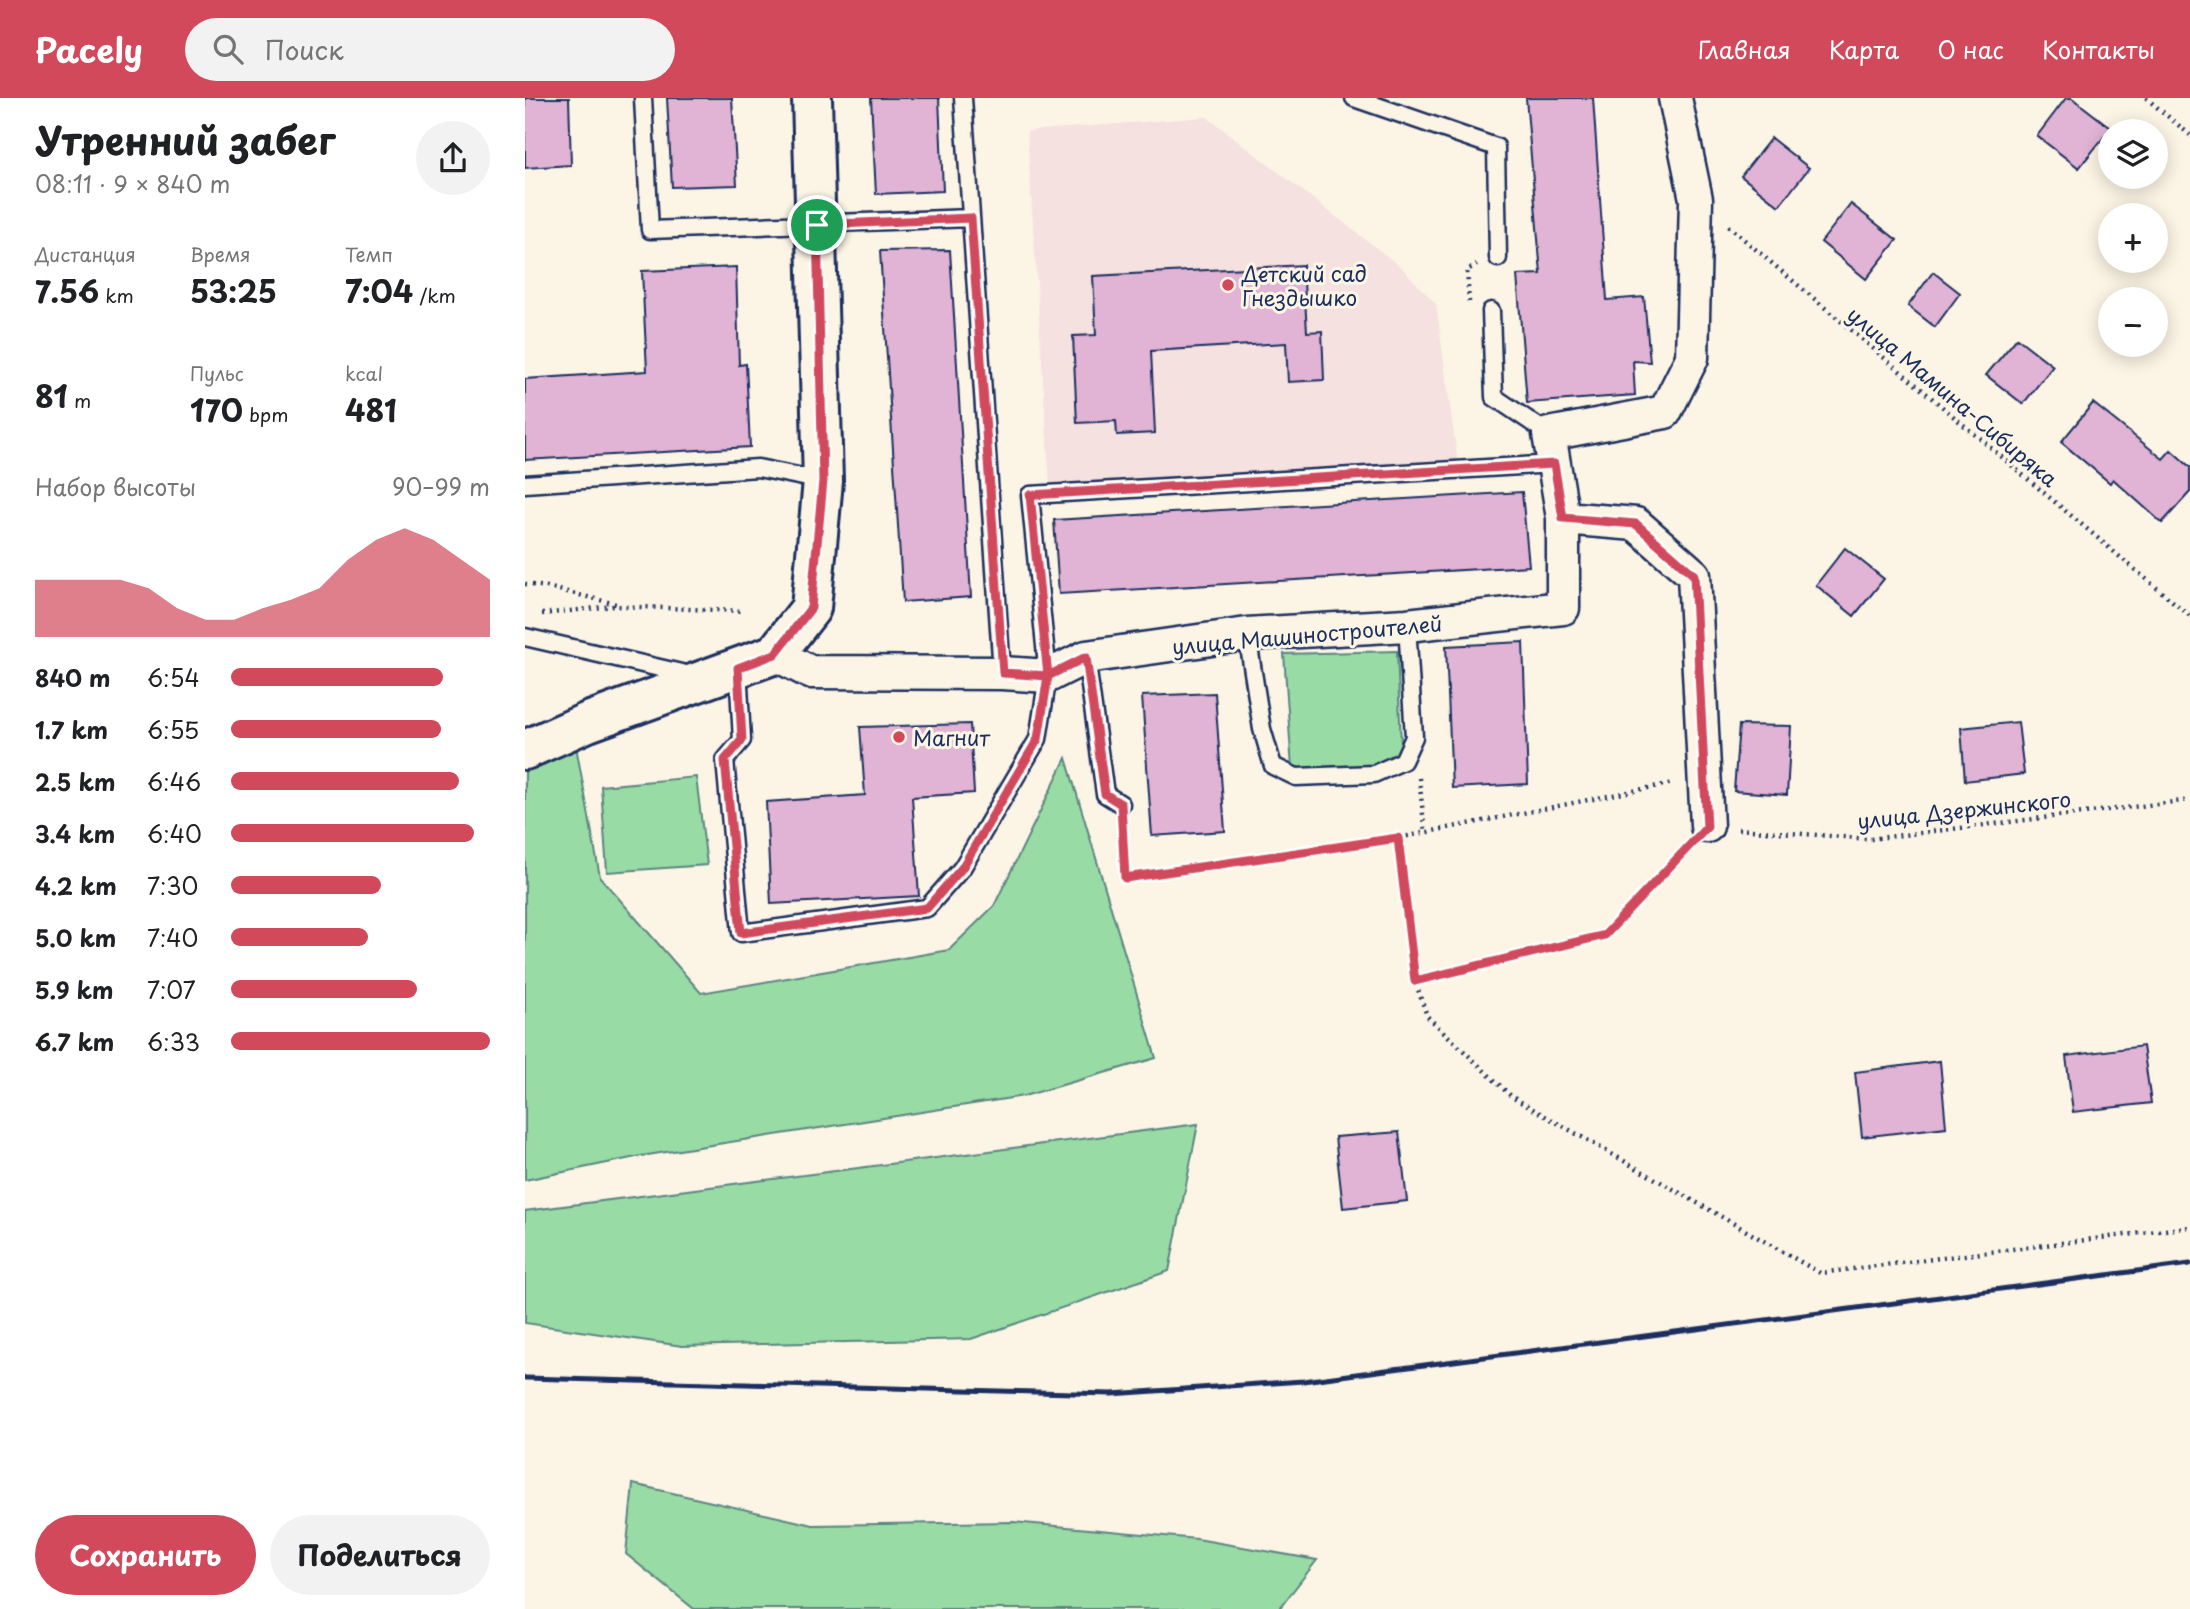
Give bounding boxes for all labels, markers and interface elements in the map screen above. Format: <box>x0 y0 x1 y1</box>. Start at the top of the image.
search box <box>185 18 675 81</box>
text: Pacely <box>35 24 143 74</box>
icon: search <box>209 30 247 68</box>
text: Поиск <box>265 30 344 69</box>
text: Главная <box>1698 31 1791 67</box>
text: Карта <box>1829 31 1899 67</box>
text: О нас <box>1937 31 2004 67</box>
text: Контакты <box>2042 31 2155 67</box>
text: Утренний забег <box>35 111 335 168</box>
map controls <box>2098 119 2168 357</box>
button: layers <box>2098 119 2168 189</box>
button: share <box>416 121 490 195</box>
text: 08:11 · 9 × 840 m <box>35 166 231 201</box>
pin <box>787 195 847 255</box>
button: + <box>2098 203 2168 273</box>
icon: arrive <box>798 206 836 244</box>
text: Дистанция <box>35 240 136 268</box>
text: Время <box>190 240 251 268</box>
text: Темп <box>345 240 393 268</box>
place label: Детский сад Гнездышко <box>1241 257 1367 313</box>
text: 7.56 <box>35 268 99 313</box>
text: 53:25 <box>190 268 277 313</box>
text: 7:04 <box>345 268 413 313</box>
marker: Детский сад Гнездышко <box>1220 277 1236 293</box>
text: km <box>99 281 134 309</box>
text: /km <box>413 281 456 309</box>
button: − <box>2098 287 2168 357</box>
street label: улица Мамина-Сибиряка <box>1841 298 2065 494</box>
text: Пульс <box>190 359 244 387</box>
text: kcal <box>345 359 383 387</box>
text: 81 <box>35 373 68 418</box>
text: m <box>68 386 91 414</box>
text: 170 <box>190 387 243 432</box>
text: 481 <box>345 387 397 432</box>
text: bpm <box>243 400 289 428</box>
text: Набор высоты <box>35 469 196 504</box>
text: 90–99 m <box>392 469 490 504</box>
street label: улица Машиностроителей <box>1171 606 1443 662</box>
text: 840 m <box>35 660 111 695</box>
text: 6:54 <box>147 660 200 695</box>
text: 1.7 km <box>35 712 108 747</box>
text: 6:55 <box>147 712 199 747</box>
place label: Магнит <box>913 721 990 753</box>
marker: Магнит <box>891 729 907 745</box>
text: 2.5 km <box>35 764 115 799</box>
text: 6:46 <box>147 764 201 799</box>
street label: улица Дзержинского <box>1856 782 2072 836</box>
text: 3.4 km <box>35 816 115 851</box>
text: 6:40 <box>147 816 202 851</box>
text: 4.2 km <box>35 868 117 903</box>
text: 7:30 <box>147 868 198 903</box>
text: 5.0 km <box>35 920 116 955</box>
text: 7:40 <box>147 920 198 955</box>
text: 5.9 km <box>35 972 113 1007</box>
text: 7:07 <box>147 972 196 1007</box>
text: 6.7 km <box>35 1024 114 1059</box>
text: 6:33 <box>147 1024 200 1059</box>
button: Сохранить <box>35 1515 256 1595</box>
button: Поделиться <box>270 1515 490 1595</box>

